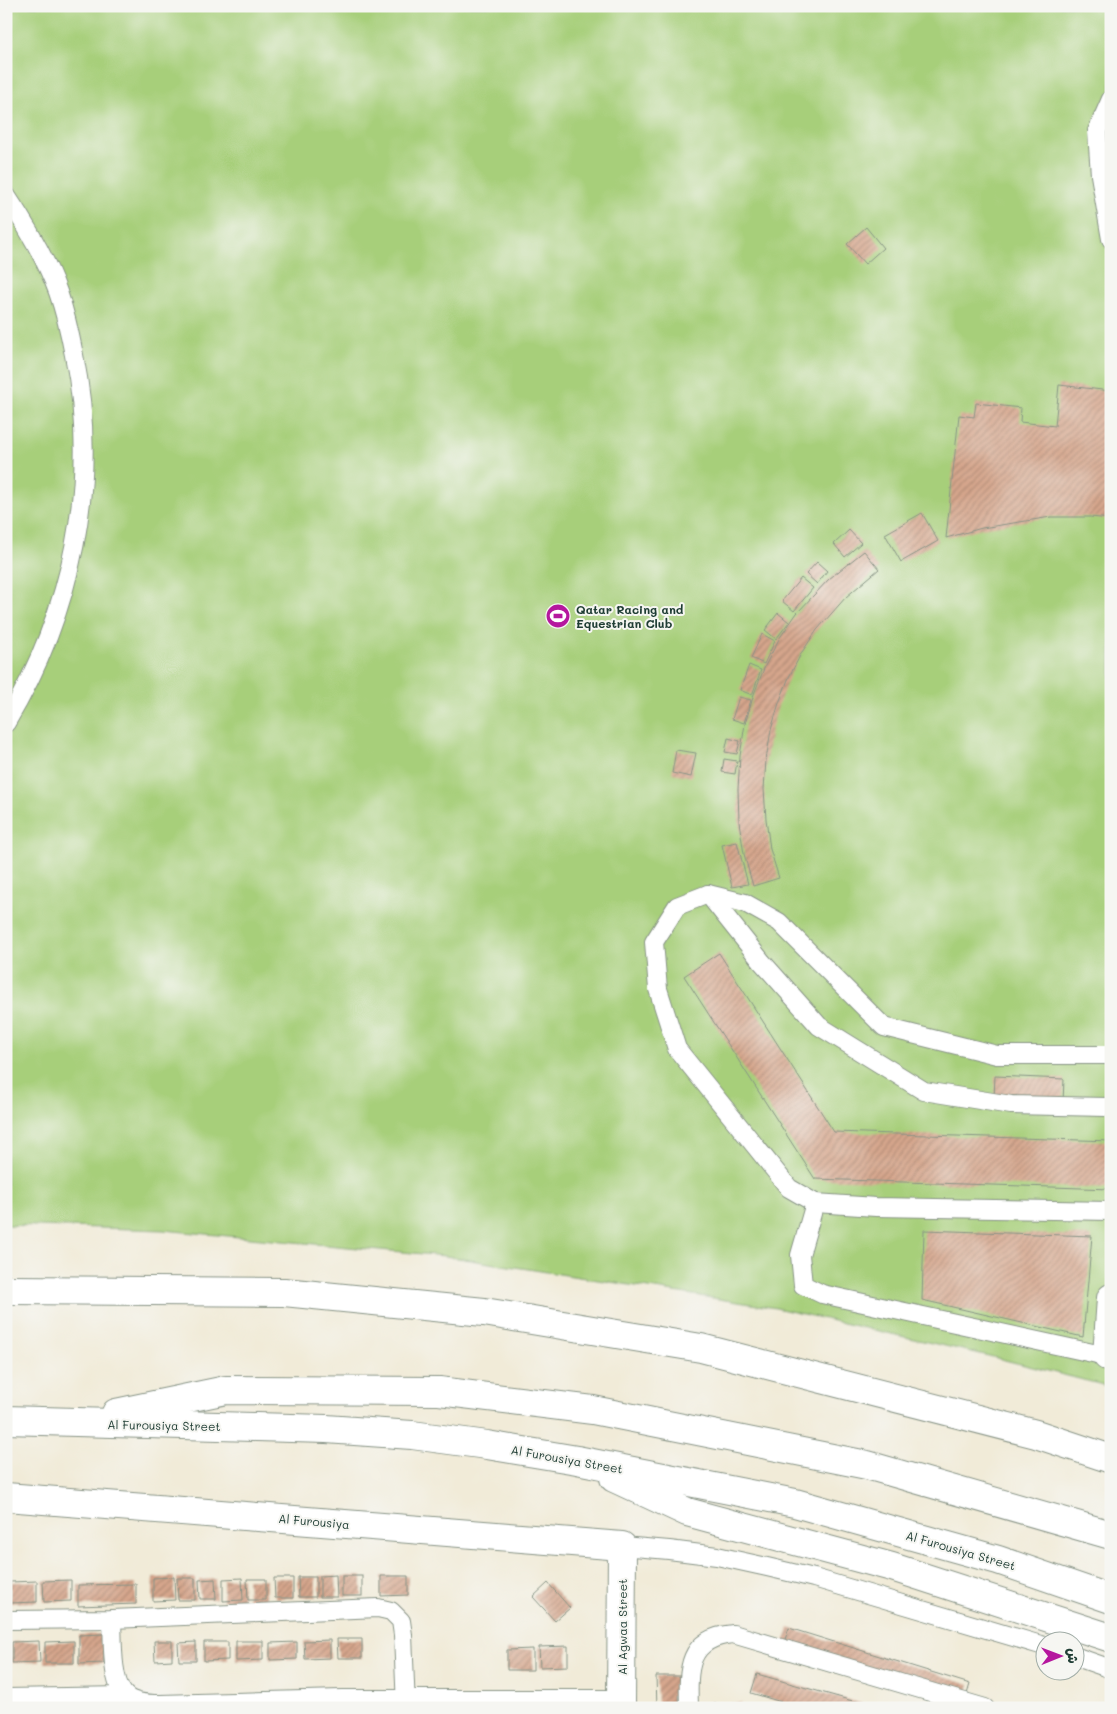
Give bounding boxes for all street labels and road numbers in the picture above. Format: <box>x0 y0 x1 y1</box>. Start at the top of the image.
street label: Al Furousiya Street <box>107 1416 221 1434</box>
street label: Al Furousiya Street <box>510 1441 624 1477</box>
street label: Al Furousiya <box>278 1510 350 1532</box>
street label: Al Furousiya Street <box>904 1527 1018 1573</box>
street label: Al Agwaa Street <box>614 1579 630 1675</box>

